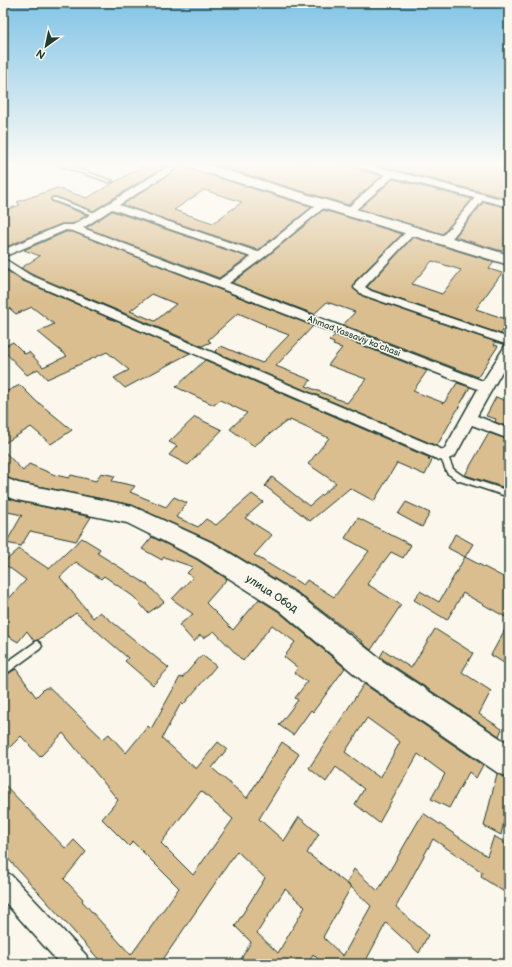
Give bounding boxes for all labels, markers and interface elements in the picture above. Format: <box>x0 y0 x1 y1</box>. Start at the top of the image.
north arrow <box>26 26 66 66</box>
text: N <box>34 46 48 62</box>
street label: Ahmad Yassaviy koʻchasi <box>306 314 402 359</box>
street label: улица Обод <box>243 572 300 615</box>

